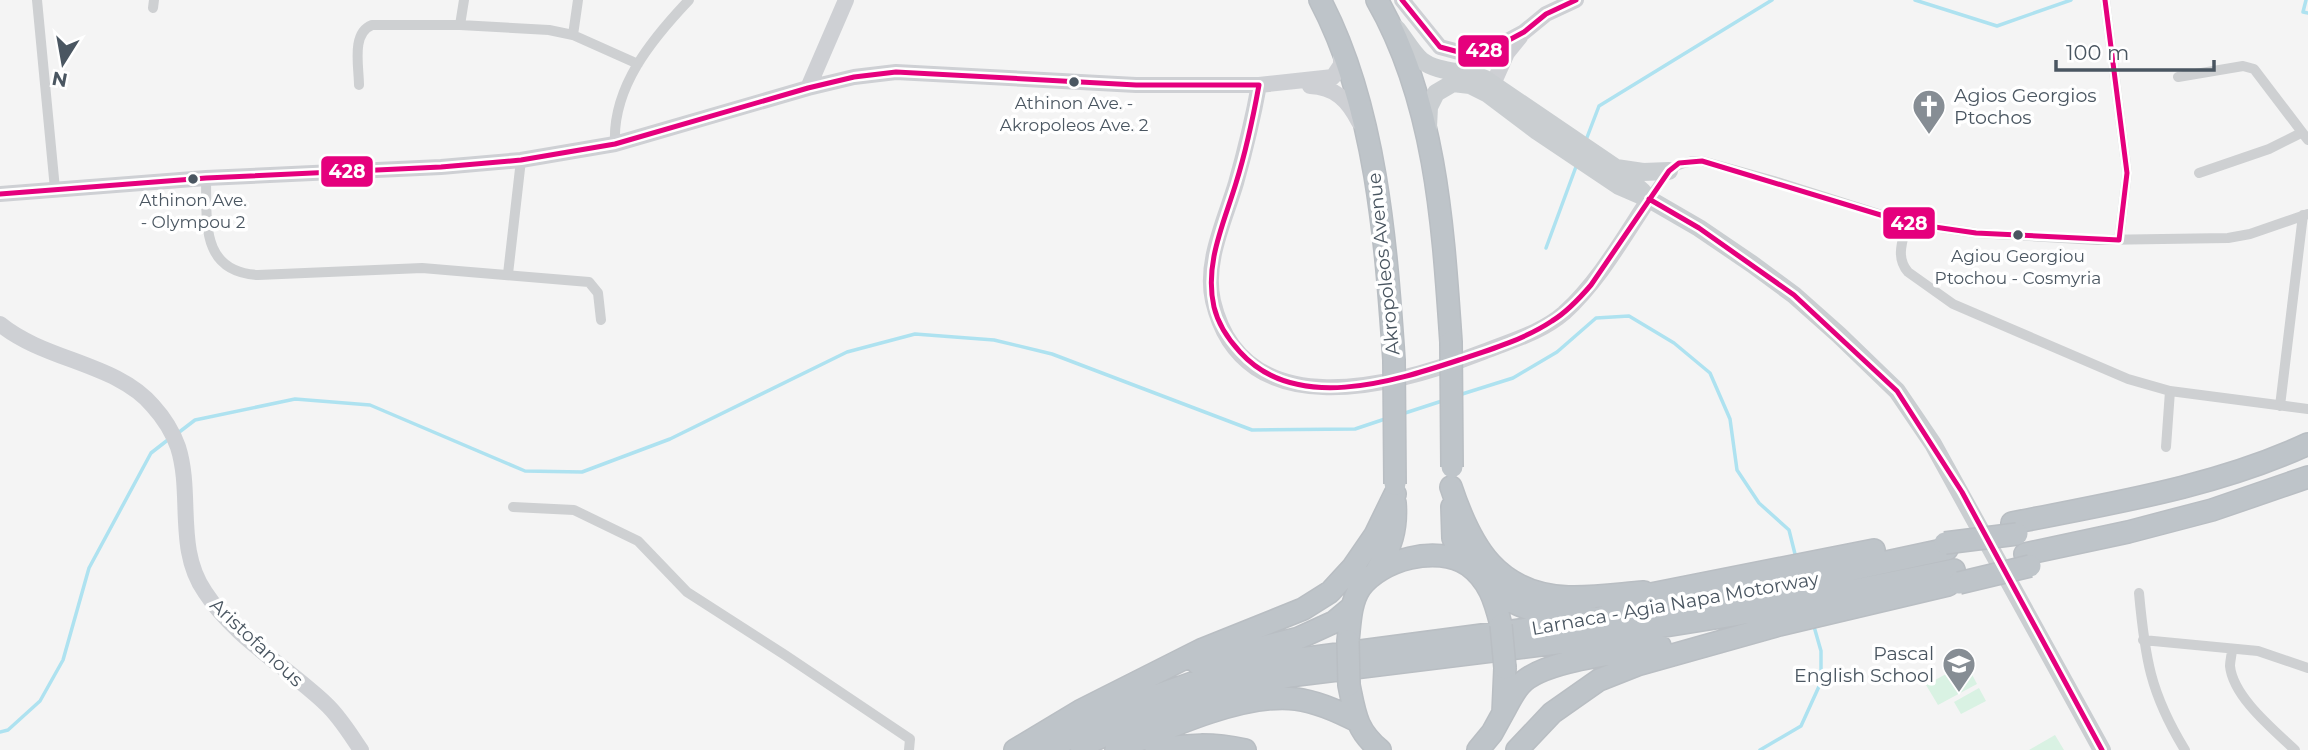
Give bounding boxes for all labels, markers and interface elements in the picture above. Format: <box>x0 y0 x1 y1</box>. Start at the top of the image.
north arrow <box>28 28 98 98</box>
scale bar <box>2056 28 2214 72</box>
line badge: 428 <box>1457 34 1510 68</box>
text: 428 <box>1466 39 1502 62</box>
text: 100 m <box>2066 40 2129 65</box>
text: N <box>50 66 70 92</box>
marker: Athinon Ave. - Akropoleos Ave. 2 <box>1067 75 1081 89</box>
place label: Agios Georgios Ptochos <box>1954 84 2097 129</box>
church icon: Agios Georgios Ptochos <box>1910 87 1948 136</box>
place label: Athinon Ave. - Akropoleos Ave. 2 <box>1000 93 1149 135</box>
line badge: 428 <box>320 155 374 188</box>
text: 428 <box>329 160 365 183</box>
marker: Athinon Ave. - Olympou 2 <box>186 172 200 186</box>
street label: Akropoleos Avenue <box>1362 172 1405 356</box>
place label: Athinon Ave. - Olympou 2 <box>139 190 247 232</box>
line badge: 428 <box>1882 206 1936 240</box>
text: 428 <box>1891 212 1927 235</box>
marker: Agiou Georgiou Ptochou - Cosmyria <box>2011 228 2025 242</box>
place label: Agiou Georgiou Ptochou - Cosmyria <box>1935 246 2101 288</box>
street label: Larnaca - Agia Napa Motorway <box>1530 567 1821 640</box>
street label: Aristofanous <box>205 593 308 691</box>
place label: Pascal English School <box>1794 642 1934 687</box>
school or university icon: Pascal English School <box>1940 645 1978 694</box>

